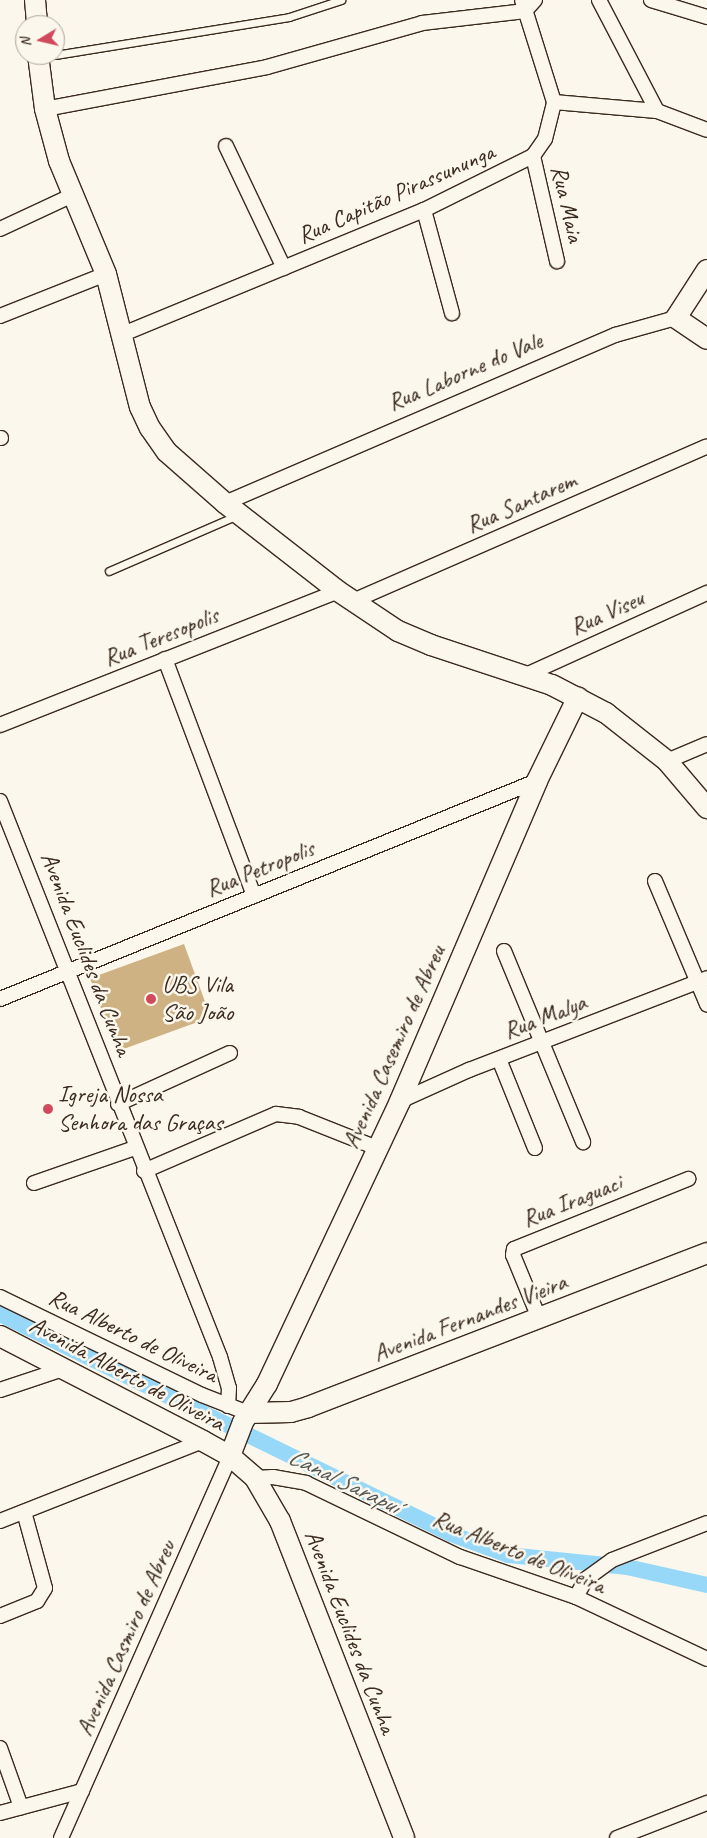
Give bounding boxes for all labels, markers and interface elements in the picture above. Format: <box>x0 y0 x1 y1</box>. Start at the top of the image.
north arrow <box>15 15 65 65</box>
text: N <box>17 37 35 48</box>
street label: Rua Capitão Pirassununga <box>293 138 499 250</box>
street label: Rua Maia <box>544 162 590 246</box>
street label: Rua Laborne do Vale <box>383 326 547 418</box>
street label: Rua Santarem <box>462 466 580 540</box>
street label: Rua Viseu <box>566 584 648 642</box>
street label: Rua Teresopolis <box>100 601 222 673</box>
street label: Rua Petropolis <box>202 834 318 904</box>
street label: Avenida Euclides da Cunha <box>34 849 138 1059</box>
street label: Avenida Casemiro de Abreu <box>336 941 452 1153</box>
place label: UBS Vila São João <box>162 971 233 1027</box>
street label: Rua Malya <box>500 988 590 1046</box>
marker: UBS Vila São João <box>144 992 158 1006</box>
place label: Igreja Nossa Senhora das Graças <box>58 1081 223 1137</box>
marker: Igreja Nossa Senhora das Graças <box>42 1103 54 1115</box>
street label: Rua Iraguaci <box>518 1168 626 1234</box>
street label: Avenida Fernandes Vieira <box>369 1268 571 1368</box>
street label: Rua Alberto de Oliveira <box>44 1283 222 1389</box>
street label: Avenida Alberto de Oliveira <box>25 1310 229 1438</box>
water label: Canal Sarapuí <box>284 1441 404 1521</box>
street label: Rua Alberto de Oliveira <box>428 1504 610 1600</box>
street label: Avenida Euclides da Cunha <box>298 1527 402 1737</box>
street label: Avenida Casmiro de Abreu <box>70 1536 182 1740</box>

